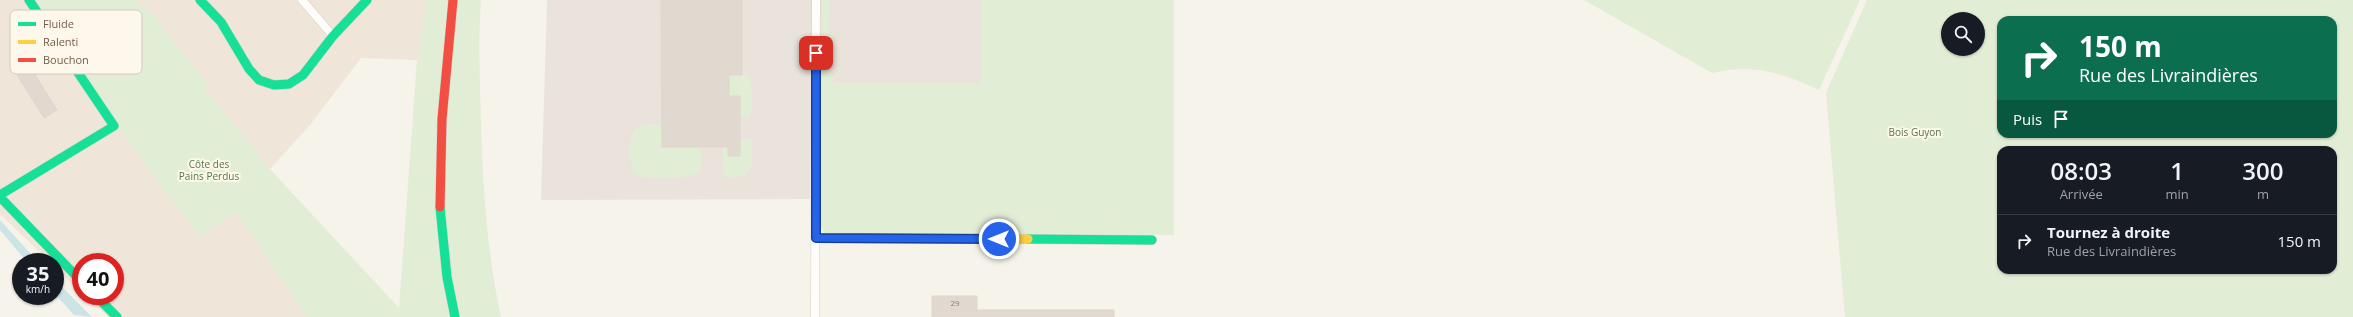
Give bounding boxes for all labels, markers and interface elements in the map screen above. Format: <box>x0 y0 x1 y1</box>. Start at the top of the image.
legend <box>10 10 142 74</box>
map controls <box>1941 12 1985 56</box>
button: search <box>1941 12 1985 56</box>
text: Fluide <box>43 16 74 31</box>
text: 150 m <box>2079 27 2162 65</box>
icon: right <box>2013 32 2065 84</box>
text: Ralenti <box>43 34 78 49</box>
pin <box>799 36 833 70</box>
icon: arrive <box>805 42 827 64</box>
text: Bouchon <box>43 52 89 67</box>
text: Rue des Livraindières <box>2079 63 2258 87</box>
icon: arrive <box>2050 108 2072 130</box>
text: Puis <box>2013 109 2042 129</box>
park label: Bois Guyon <box>1889 125 1941 139</box>
text: 08:03 <box>2051 154 2112 187</box>
text: 1 <box>2170 154 2184 187</box>
text: 300 <box>2242 154 2283 187</box>
park label: Côte des Pains Perdus <box>179 157 239 183</box>
text: Arrivée <box>2060 185 2103 203</box>
text: min <box>2166 185 2189 203</box>
text: m <box>2257 185 2269 203</box>
position arrow <box>978 218 1020 260</box>
text: Tournez à droite <box>2047 222 2170 242</box>
icon: right <box>2013 230 2035 252</box>
text: 150 m <box>2277 231 2321 251</box>
text: Rue des Livraindières <box>2047 242 2176 260</box>
speed limit sign: 40 <box>72 253 124 305</box>
text: 35 <box>27 260 49 287</box>
text: km/h <box>26 282 50 296</box>
house number: 29 <box>950 297 960 308</box>

